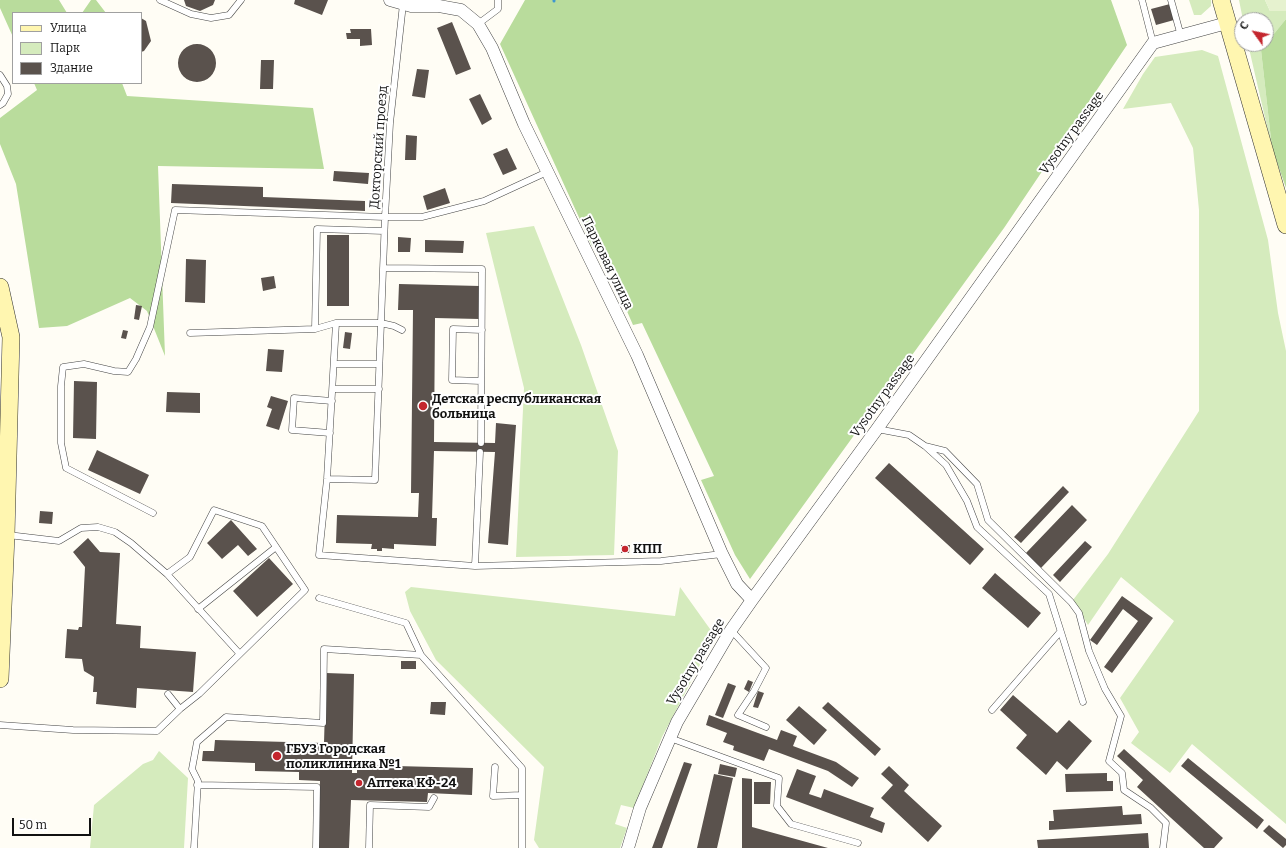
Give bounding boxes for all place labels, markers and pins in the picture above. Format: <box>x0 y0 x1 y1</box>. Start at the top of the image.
place label: Детская республиканская больница <box>432 391 601 422</box>
marker: Детская республиканская больница <box>417 400 429 412</box>
place label: КПП <box>633 541 662 557</box>
marker: КПП <box>620 544 630 554</box>
place label: ГБУЗ Городская поликлиника №1 <box>286 741 400 772</box>
marker: ГБУЗ Городская поликлиника №1 <box>271 750 283 762</box>
place label: Аптека КФ-24 <box>367 775 456 791</box>
marker: Аптека КФ-24 <box>354 778 364 788</box>

